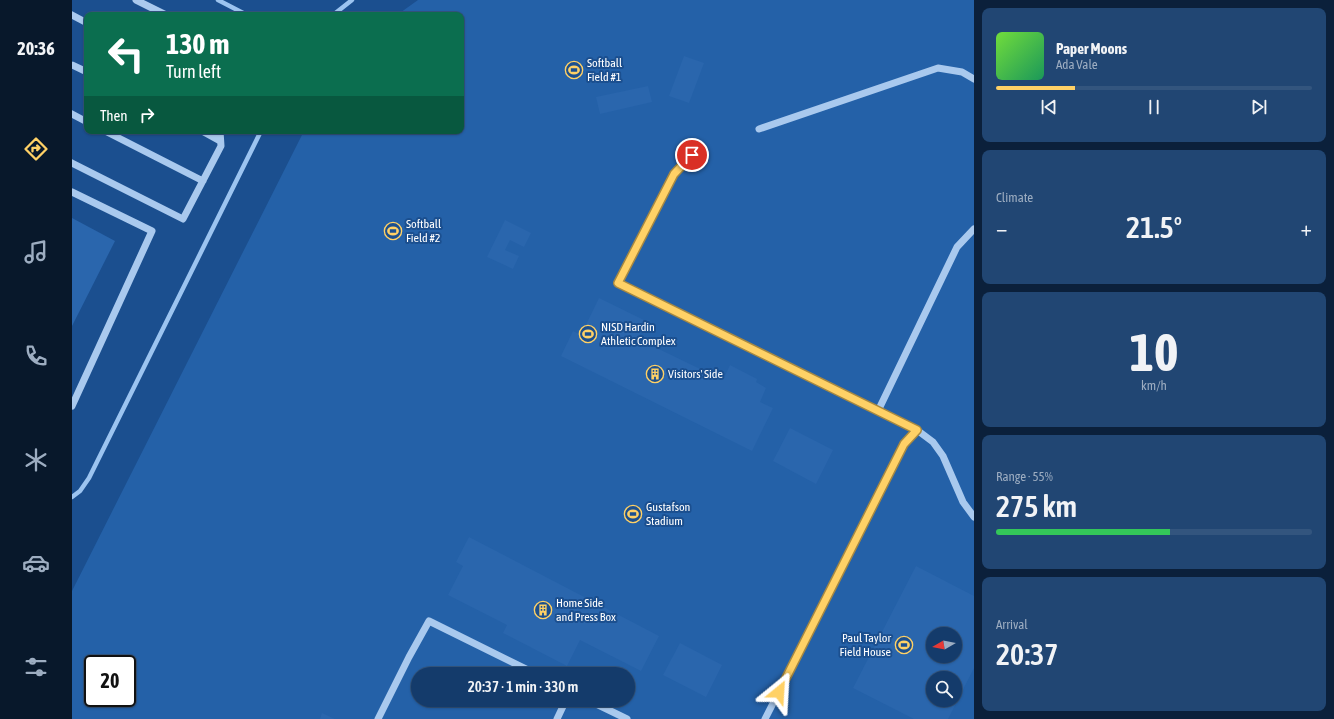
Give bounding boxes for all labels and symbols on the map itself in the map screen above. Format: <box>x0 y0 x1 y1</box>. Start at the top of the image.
place label: Softball Field #1 <box>587 56 623 84</box>
sports icon: Softball Field #1 <box>564 60 584 80</box>
pin <box>675 138 709 172</box>
place label: Softball Field #2 <box>406 217 442 245</box>
sports icon: Softball Field #2 <box>383 221 403 241</box>
place label: NISD Hardin Athletic Complex <box>601 320 676 348</box>
sports icon: NISD Hardin Athletic Complex <box>578 324 598 344</box>
building icon: Visitors' Side <box>645 364 665 384</box>
place label: Visitors' Side <box>668 367 723 381</box>
place label: Gustafson Stadium <box>646 500 690 528</box>
sports icon: Gustafson Stadium <box>623 504 643 524</box>
place label: Home Side and Press Box <box>556 596 616 624</box>
building icon: Home Side and Press Box <box>533 600 553 620</box>
north arrow <box>926 627 962 663</box>
place label: Paul Taylor Field House <box>839 631 891 659</box>
sports icon: Paul Taylor Field House <box>894 635 914 655</box>
speed limit sign: 20 <box>84 655 136 707</box>
position arrow <box>758 671 800 713</box>

